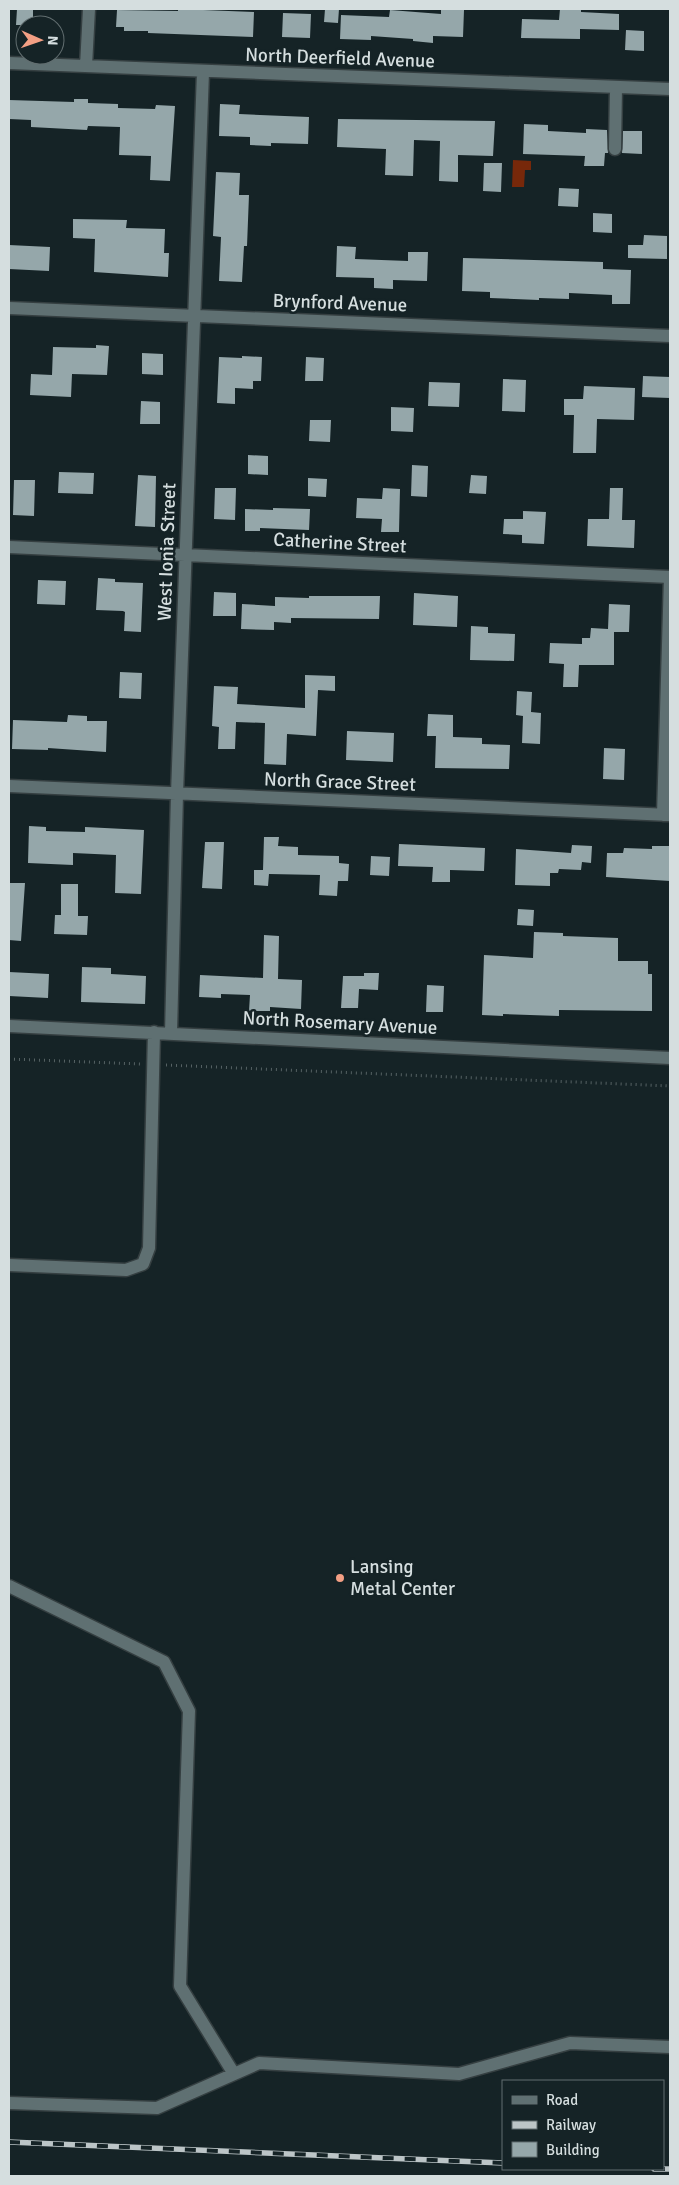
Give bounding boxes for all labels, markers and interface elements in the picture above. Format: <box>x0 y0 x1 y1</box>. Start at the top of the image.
north arrow <box>15 15 65 65</box>
text: N <box>44 35 61 46</box>
street label: North Deerfield Avenue <box>245 43 435 73</box>
street label: Brynford Avenue <box>272 289 408 317</box>
street label: West Ionia Street <box>153 482 181 622</box>
street label: Catherine Street <box>273 528 408 558</box>
street label: North Grace Street <box>264 767 417 797</box>
street label: North Rosemary Avenue <box>242 1006 438 1040</box>
place label: Lansing Metal Center <box>350 1555 455 1601</box>
marker: Lansing Metal Center <box>334 1572 346 1584</box>
legend <box>502 2080 664 2170</box>
text: Road <box>546 2091 578 2109</box>
text: Railway <box>546 2116 596 2134</box>
text: Building <box>546 2141 600 2159</box>

